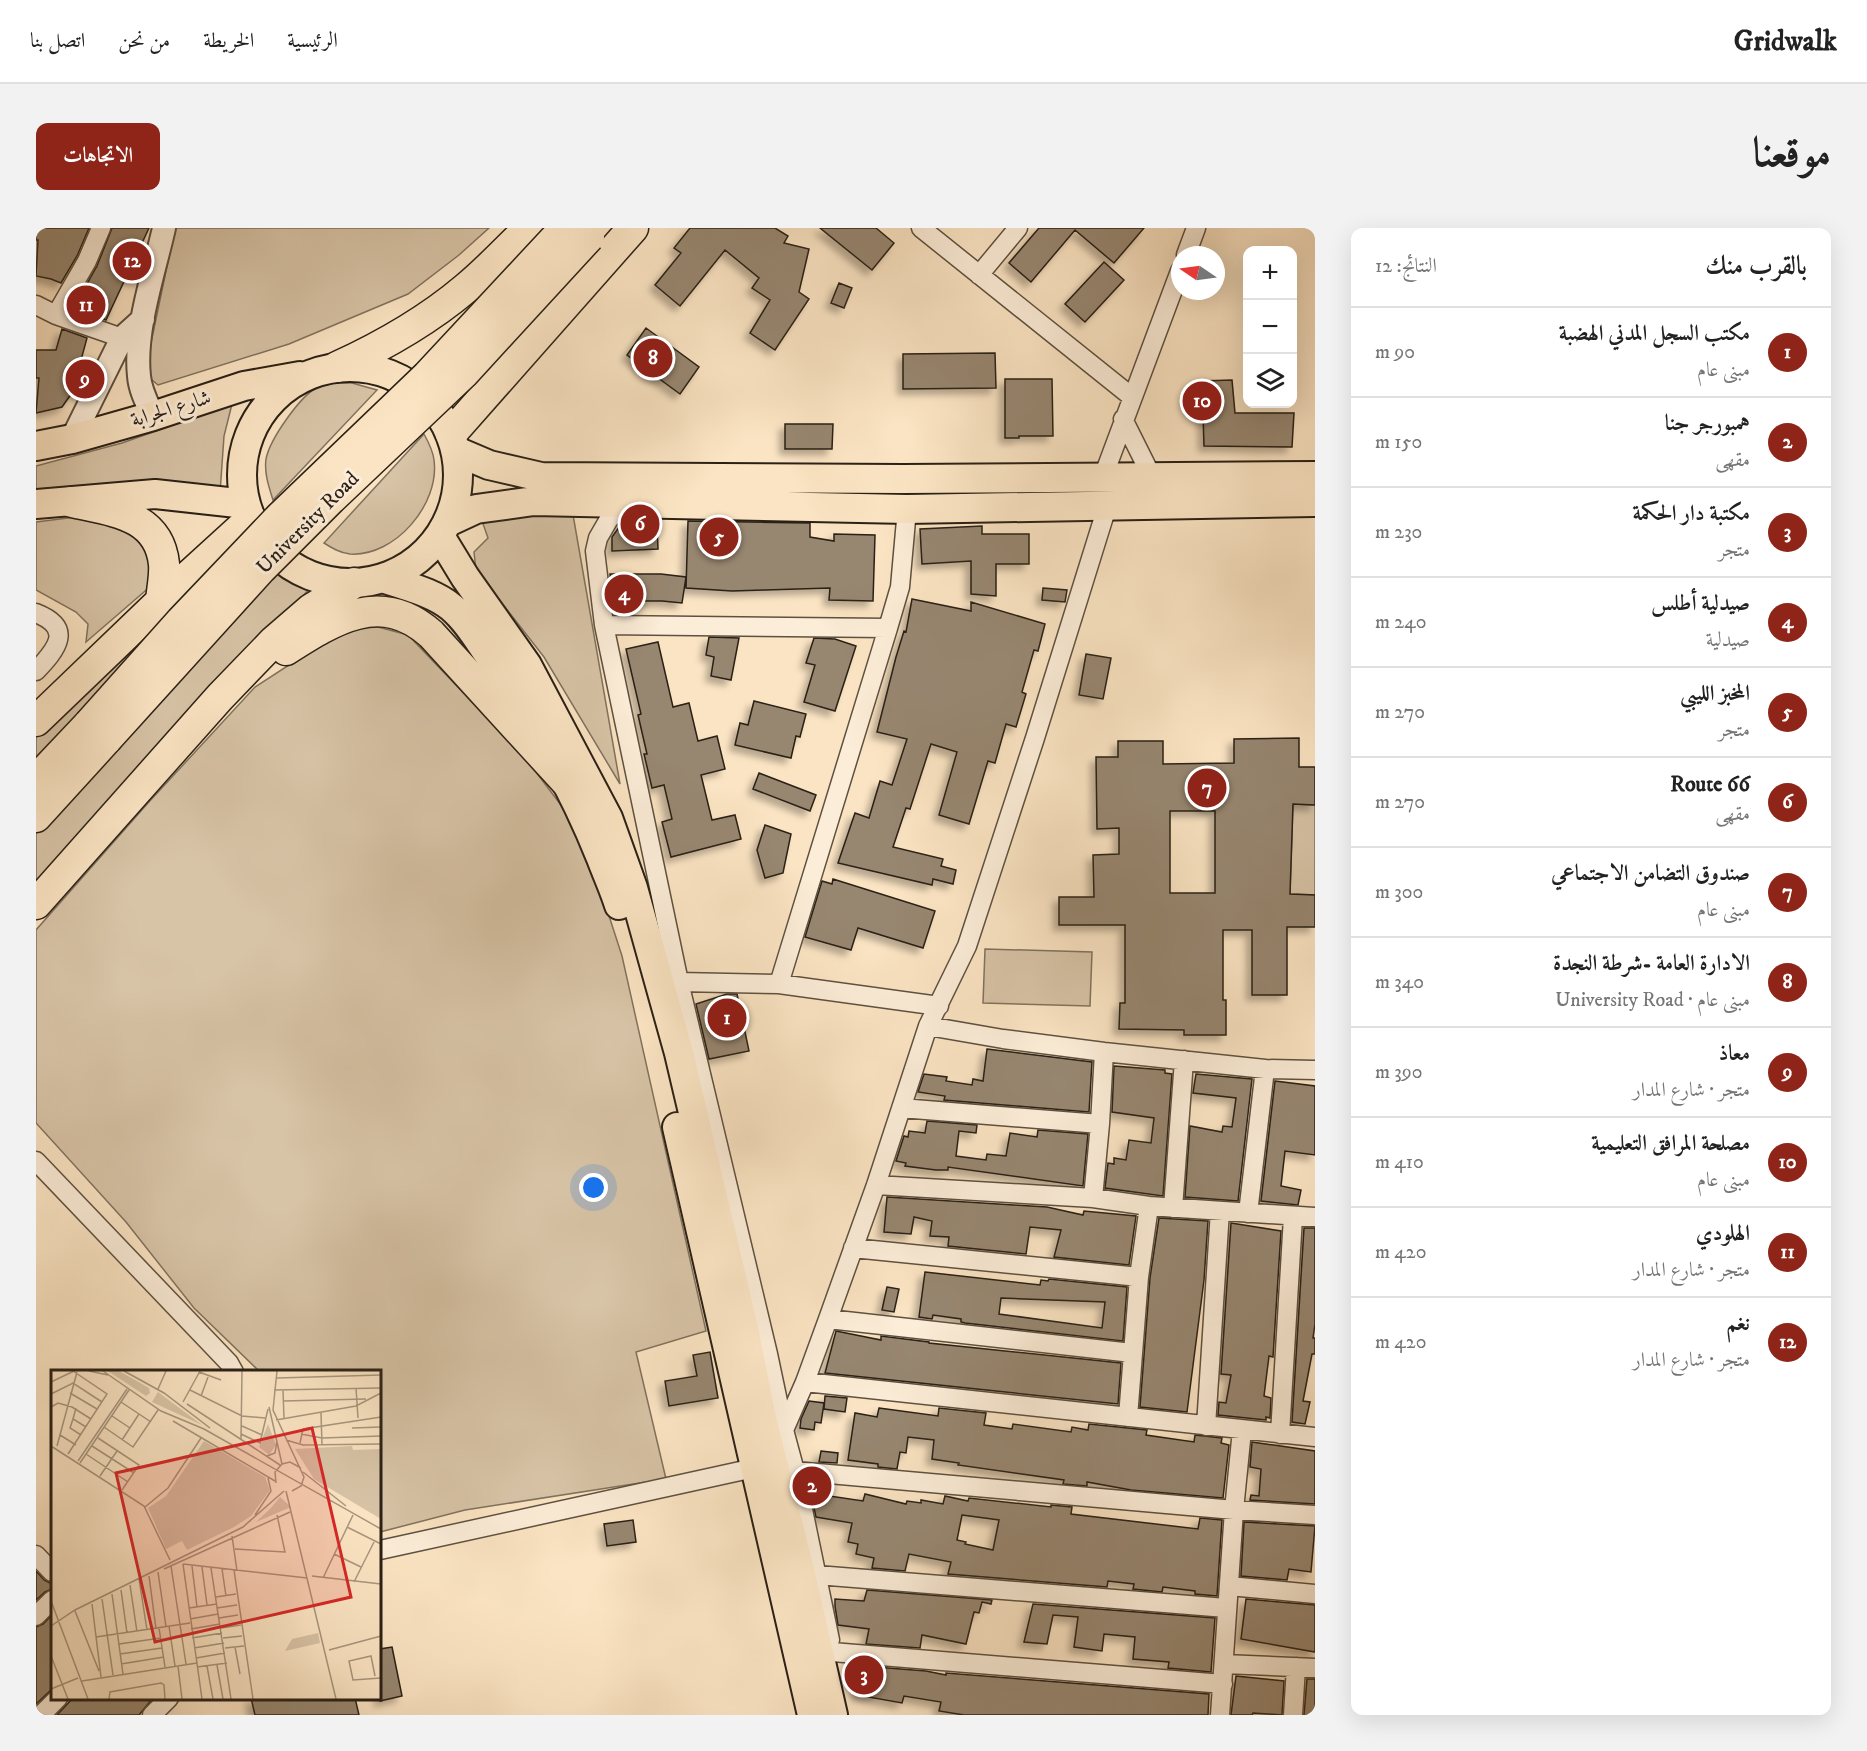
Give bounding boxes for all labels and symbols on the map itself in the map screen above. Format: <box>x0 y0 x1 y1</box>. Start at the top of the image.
pin: 12 <box>112 238 152 284</box>
north arrow <box>1171 246 1225 300</box>
pin: 11 <box>67 282 106 328</box>
pin: 8 <box>634 336 672 380</box>
pin: 9 <box>65 356 104 402</box>
pin: 10 <box>1182 378 1222 423</box>
street label: شارع الجرابة <box>128 385 215 437</box>
street label: University Road <box>251 466 365 580</box>
pin: 6 <box>620 502 660 546</box>
pin: 5 <box>700 514 738 560</box>
pin: 4 <box>604 572 644 616</box>
pin: 7 <box>1188 766 1226 810</box>
pin: 1 <box>708 996 746 1040</box>
your location <box>579 1173 608 1202</box>
inset map <box>51 1370 381 1700</box>
pin: 2 <box>792 1464 832 1508</box>
pin: 3 <box>844 1652 884 1698</box>

